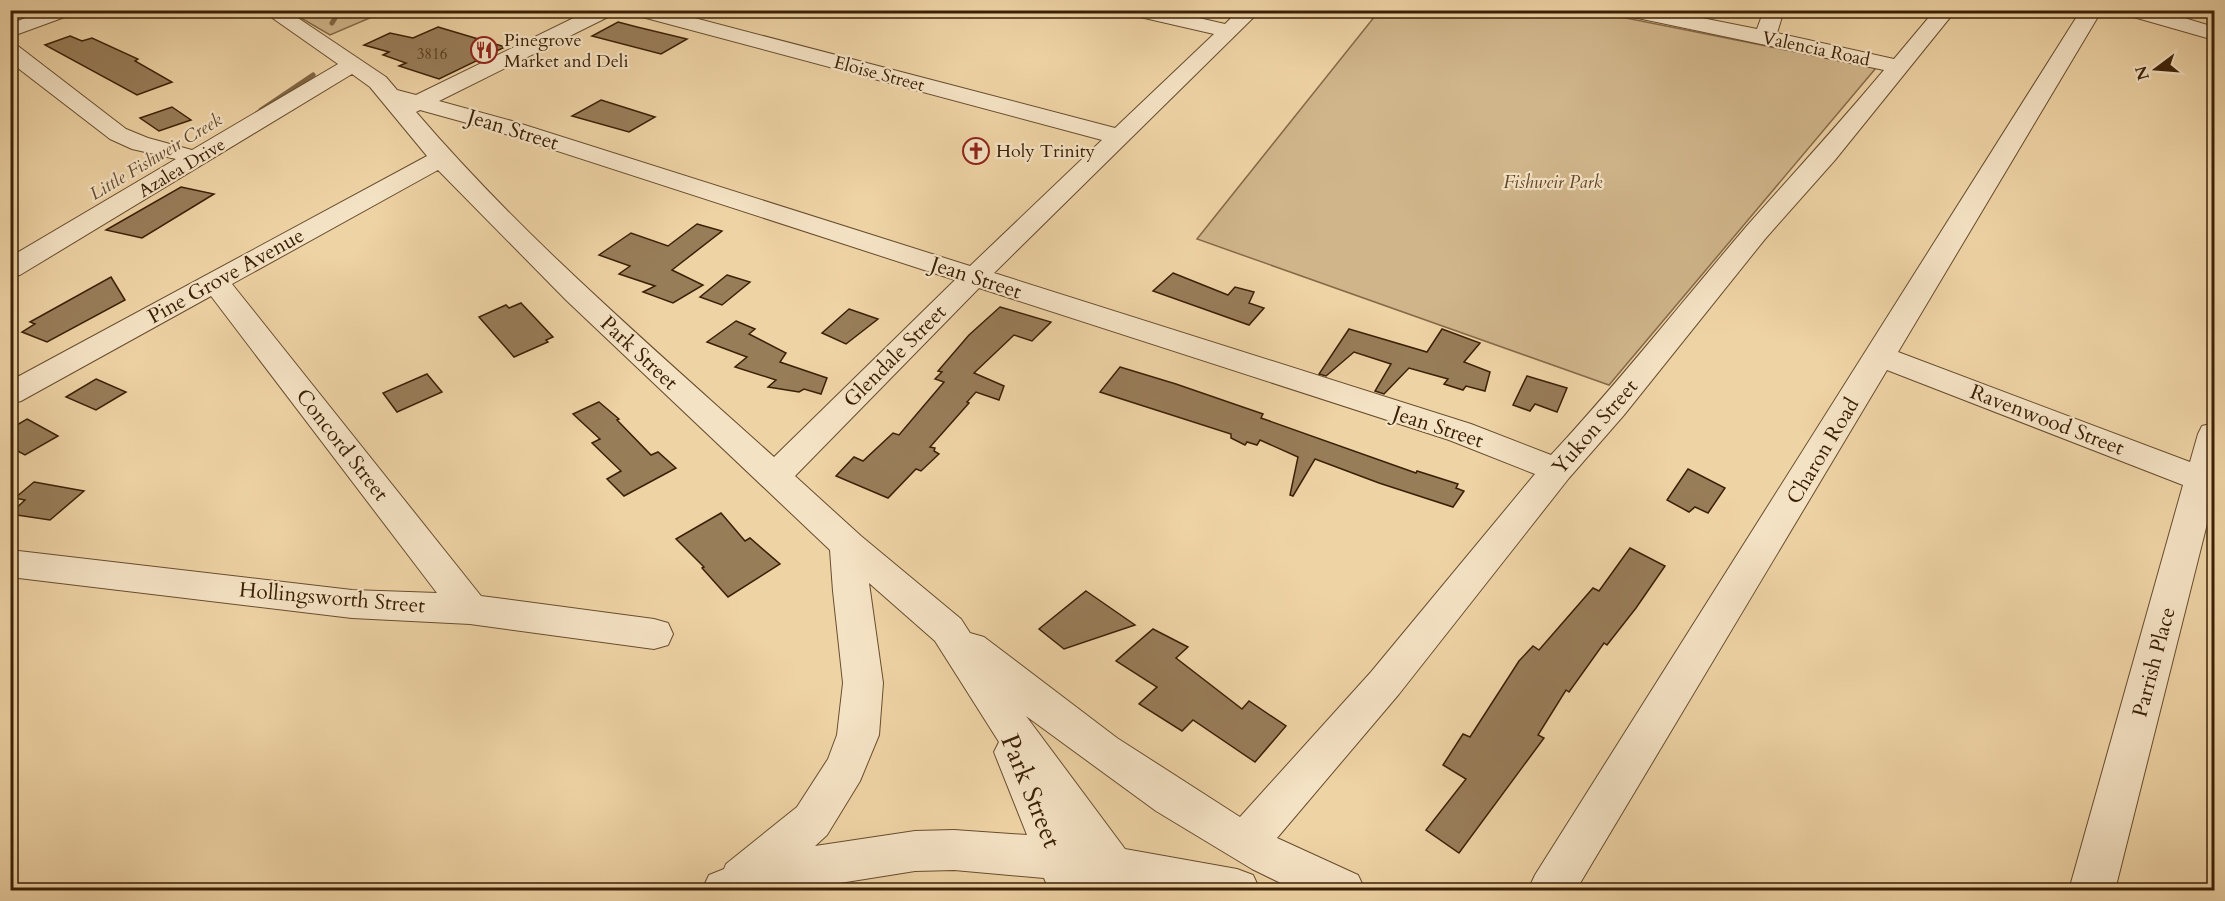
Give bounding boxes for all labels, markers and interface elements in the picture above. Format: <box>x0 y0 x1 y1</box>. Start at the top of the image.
street label: Valencia Road <box>1760 25 1873 73</box>
place label: Pinegrove Market and Deli <box>504 28 629 74</box>
restaurant icon: Pinegrove Market and Deli <box>469 35 499 65</box>
north arrow <box>2126 39 2186 99</box>
house number: 3816 <box>417 44 448 64</box>
street label: Eloise Street <box>831 50 927 98</box>
text: N <box>2130 63 2155 83</box>
street label: Jean Street <box>461 102 562 158</box>
water label: Little Fishweir Creek <box>85 108 227 206</box>
street label: Azalea Drive <box>134 132 230 204</box>
church icon: Holy Trinity <box>961 136 991 166</box>
place label: Holy Trinity <box>996 139 1096 164</box>
park label: Fishweir Park <box>1504 170 1603 195</box>
street label: Pine Grove Avenue <box>142 221 310 331</box>
street label: Jean Street <box>924 249 1025 306</box>
street label: Glendale Street <box>837 298 953 414</box>
street label: Park Street <box>594 309 684 397</box>
street label: Yukon Street <box>1545 373 1645 481</box>
street label: Ravenwood Street <box>1966 377 2128 463</box>
street label: Concord Street <box>289 383 395 508</box>
street label: Charon Road <box>1780 392 1866 510</box>
street label: Jean Street <box>1386 398 1487 455</box>
street label: Hollingsworth Street <box>238 575 426 621</box>
street label: Parrish Place <box>2125 604 2183 720</box>
street label: Park Street <box>992 729 1070 853</box>

